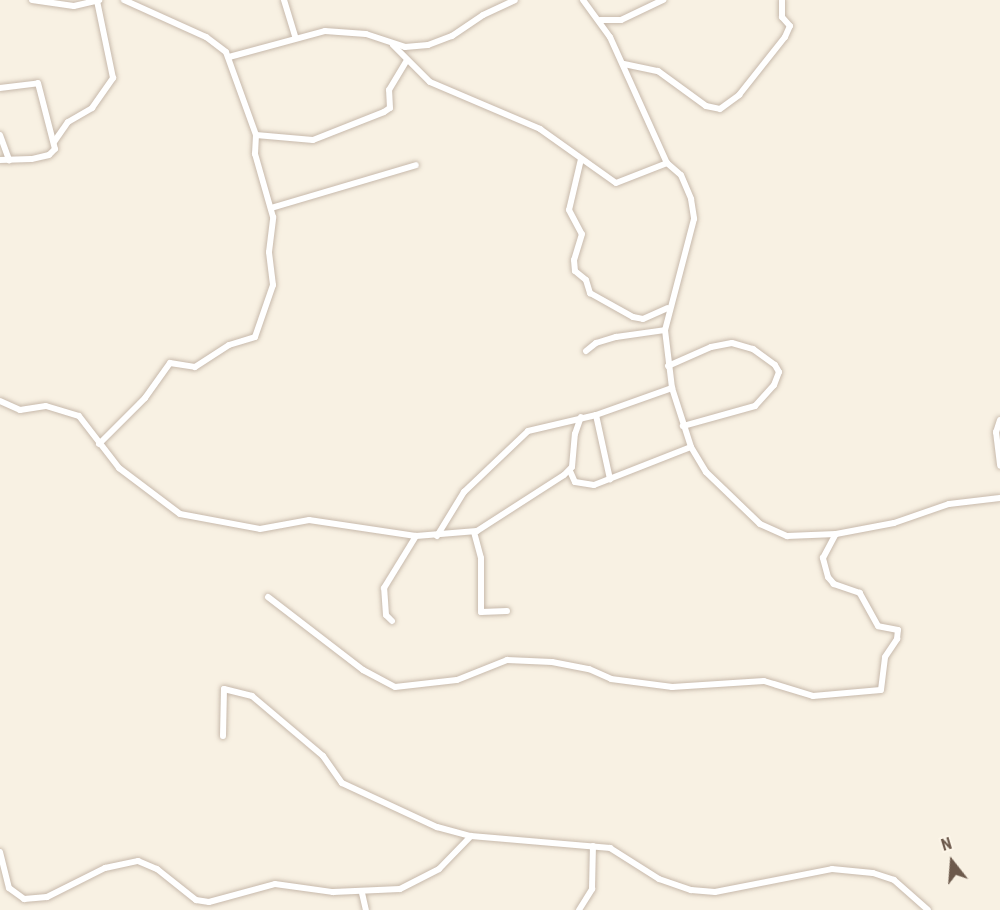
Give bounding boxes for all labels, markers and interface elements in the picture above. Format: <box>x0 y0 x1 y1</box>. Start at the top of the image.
north arrow <box>922 832 982 892</box>
text: N <box>939 834 954 855</box>

